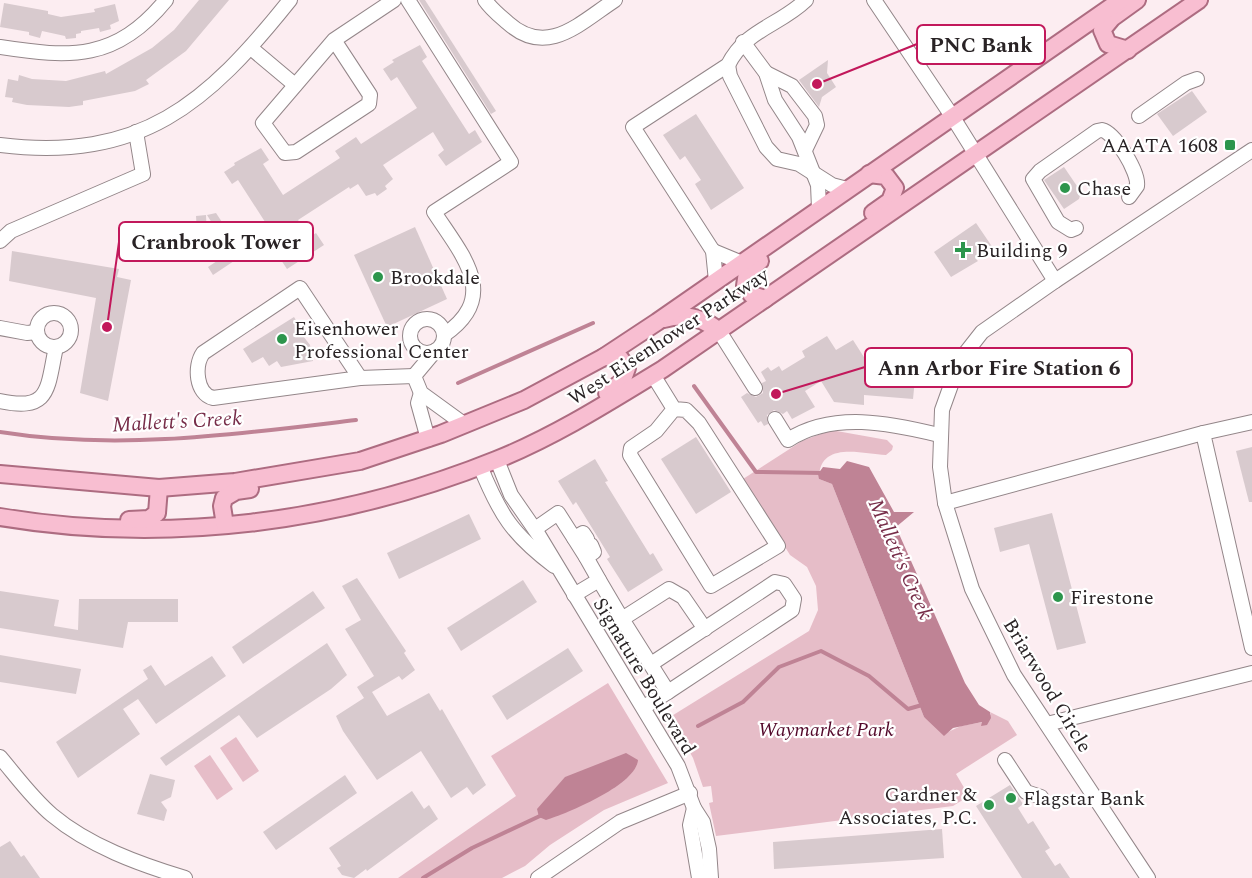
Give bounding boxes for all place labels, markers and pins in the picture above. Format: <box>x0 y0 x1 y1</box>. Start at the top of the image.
callout: PNC Bank <box>917 25 1045 64</box>
place label: AAATA 1608 <box>1102 131 1218 161</box>
marker: AAATA 1608 <box>1223 138 1237 152</box>
place label: Chase <box>1077 174 1131 204</box>
marker: Chase <box>1058 181 1072 195</box>
callout: Cranbrook Tower <box>119 222 313 261</box>
place label: Building 9 <box>976 236 1067 266</box>
marker: Building 9 <box>954 241 972 259</box>
place label: Brookdale <box>390 263 480 293</box>
marker: Brookdale <box>371 270 385 284</box>
place label: Eisenhower Professional Center <box>294 314 469 367</box>
marker: Eisenhower Professional Center <box>275 332 289 346</box>
callout: Ann Arbor Fire Station 6 <box>865 348 1132 387</box>
place label: Firestone <box>1070 583 1154 613</box>
marker: Firestone <box>1051 590 1065 604</box>
place label: Gardner & Associates, P.C. <box>838 780 977 833</box>
place label: Flagstar Bank <box>1023 784 1145 814</box>
marker: Flagstar Bank <box>1004 791 1018 805</box>
marker: Gardner & Associates, P.C. <box>982 798 996 812</box>

